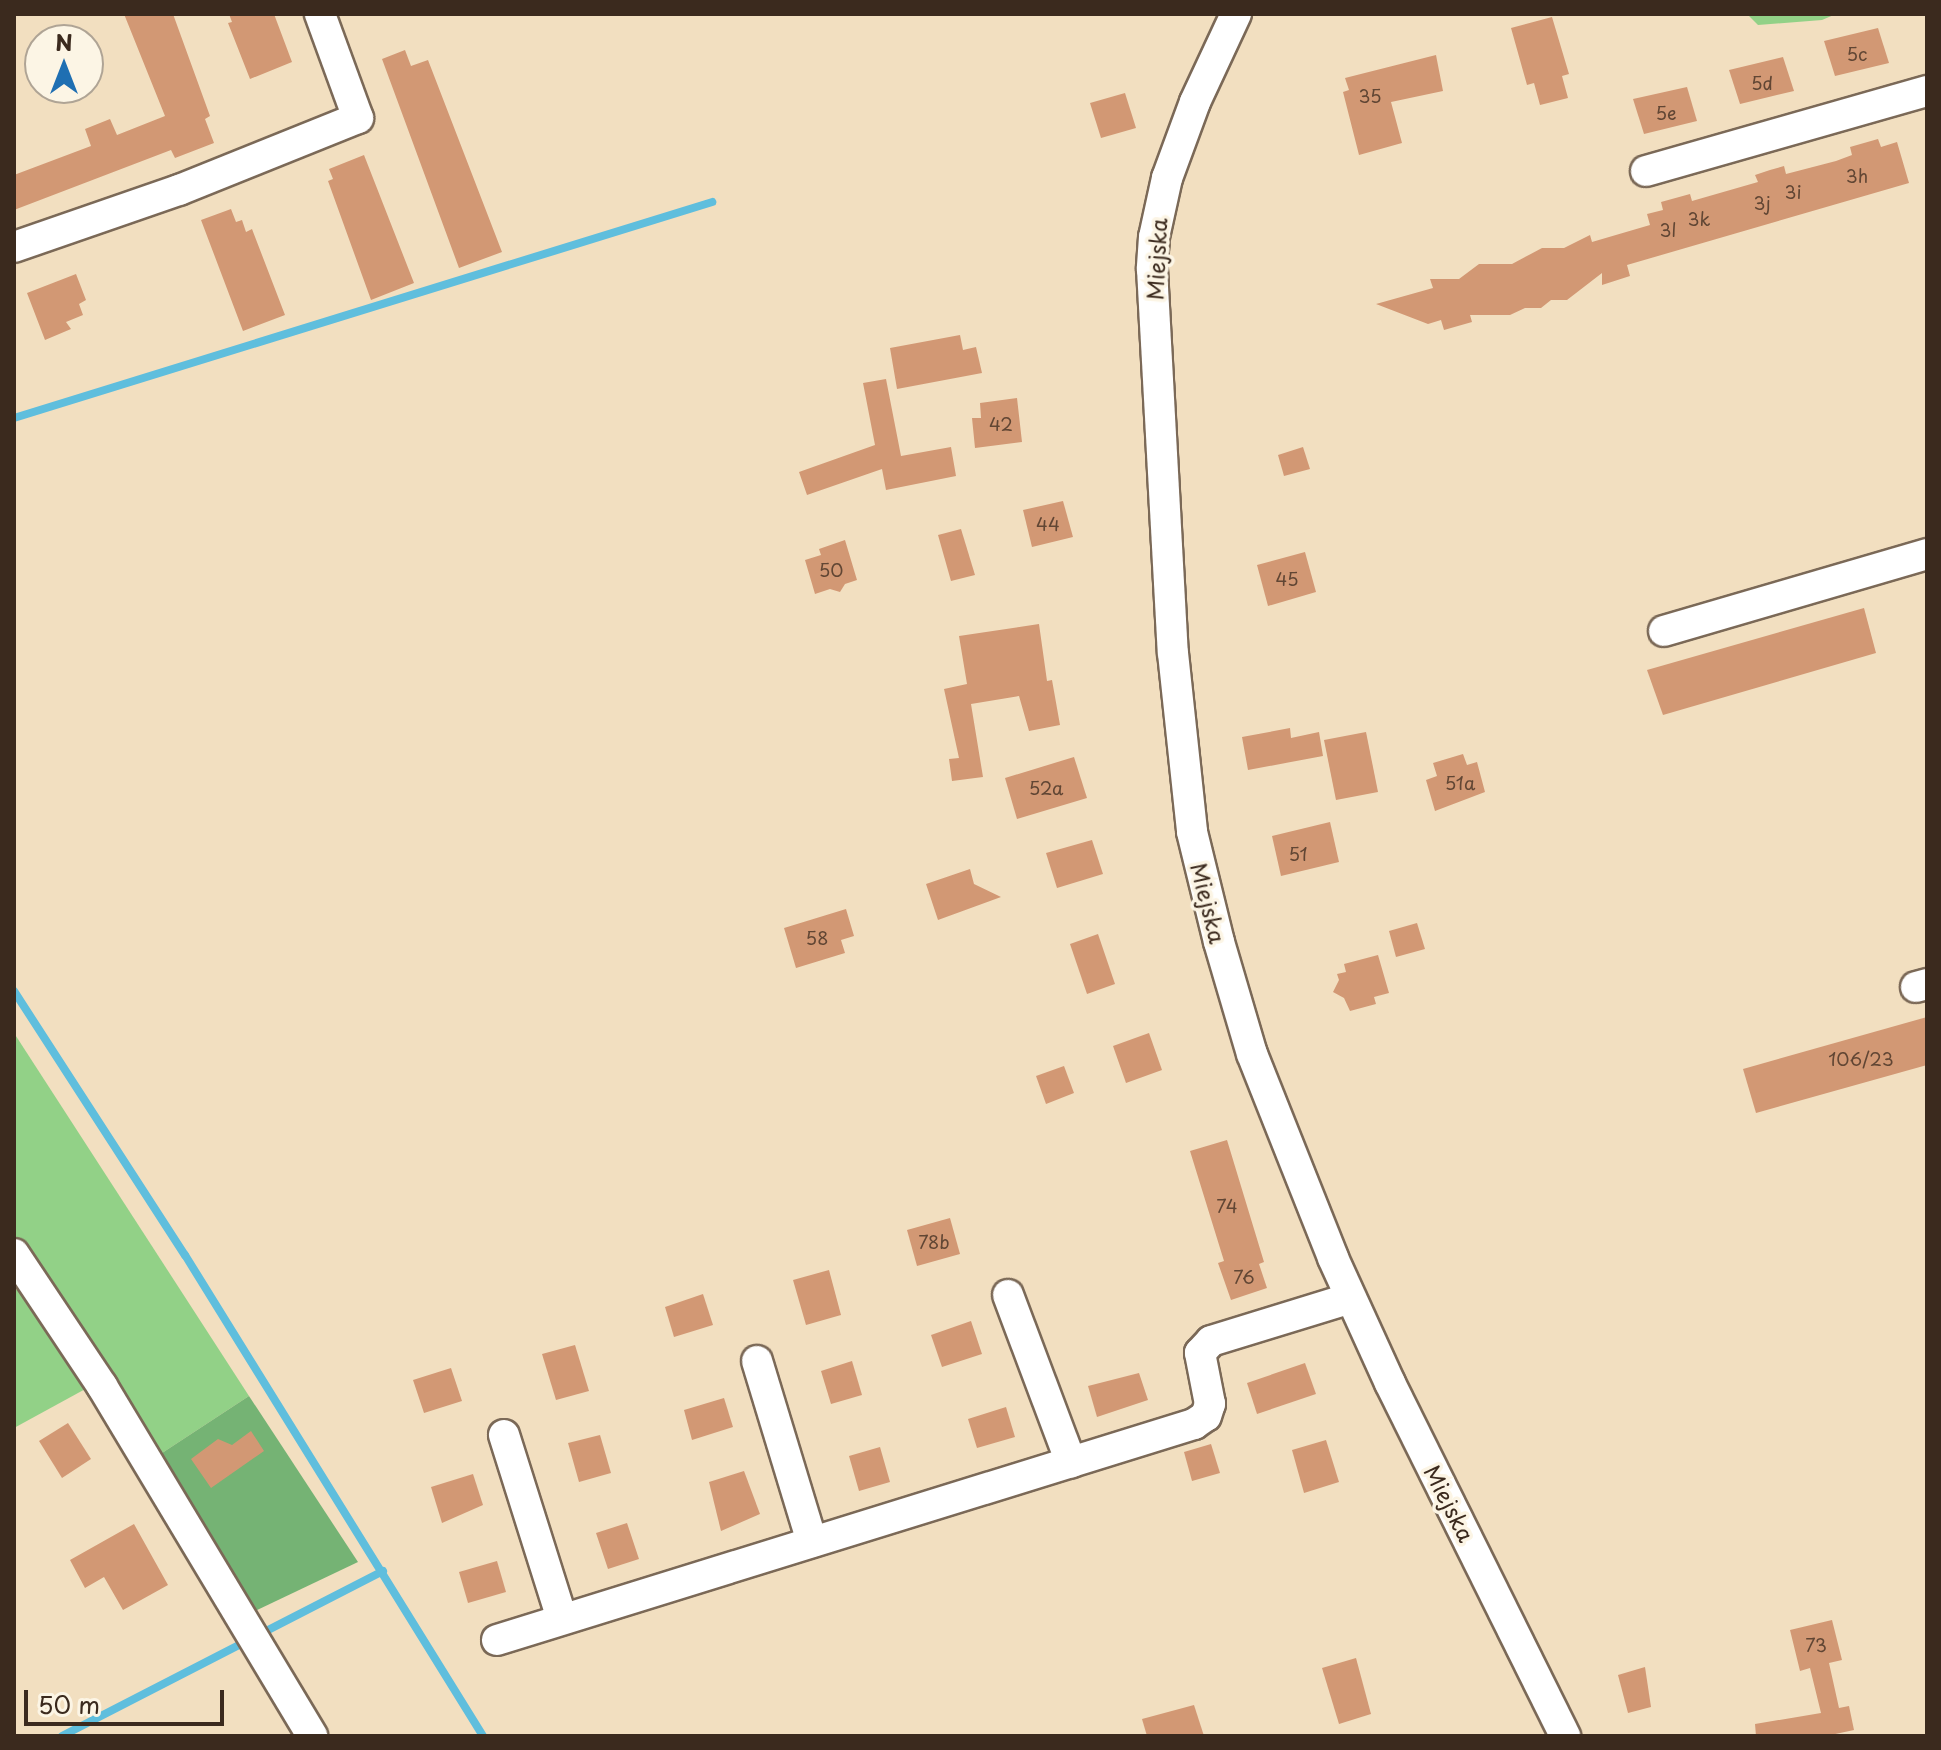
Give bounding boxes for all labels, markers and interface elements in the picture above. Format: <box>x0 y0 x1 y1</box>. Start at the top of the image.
north arrow <box>24 24 104 104</box>
text: N <box>55 25 73 58</box>
house number: 5c <box>1847 43 1867 65</box>
house number: 5d <box>1751 72 1773 94</box>
house number: 35 <box>1358 85 1382 107</box>
house number: 5e <box>1655 102 1677 124</box>
house number: 3h <box>1846 165 1868 187</box>
house number: 3i <box>1785 181 1801 203</box>
house number: 3j <box>1753 192 1771 214</box>
house number: 3k <box>1688 208 1710 230</box>
street label: Miejska <box>1141 217 1171 301</box>
house number: 3l <box>1659 219 1677 241</box>
house number: 42 <box>989 413 1013 435</box>
house number: 44 <box>1036 513 1060 535</box>
house number: 50 <box>819 559 843 581</box>
house number: 45 <box>1276 568 1298 590</box>
house number: 51a <box>1445 772 1475 794</box>
house number: 52a <box>1029 777 1063 799</box>
house number: 51 <box>1288 843 1308 865</box>
street label: Miejska <box>1186 860 1232 946</box>
house number: 58 <box>806 927 828 949</box>
house number: 106/23 <box>1828 1048 1894 1070</box>
house number: 74 <box>1216 1195 1238 1217</box>
house number: 78b <box>918 1231 950 1253</box>
house number: 76 <box>1233 1266 1255 1288</box>
street label: Miejska <box>1420 1460 1480 1546</box>
house number: 73 <box>1805 1634 1827 1656</box>
scale bar <box>28 1674 228 1724</box>
text: 50 m <box>38 1686 100 1722</box>

